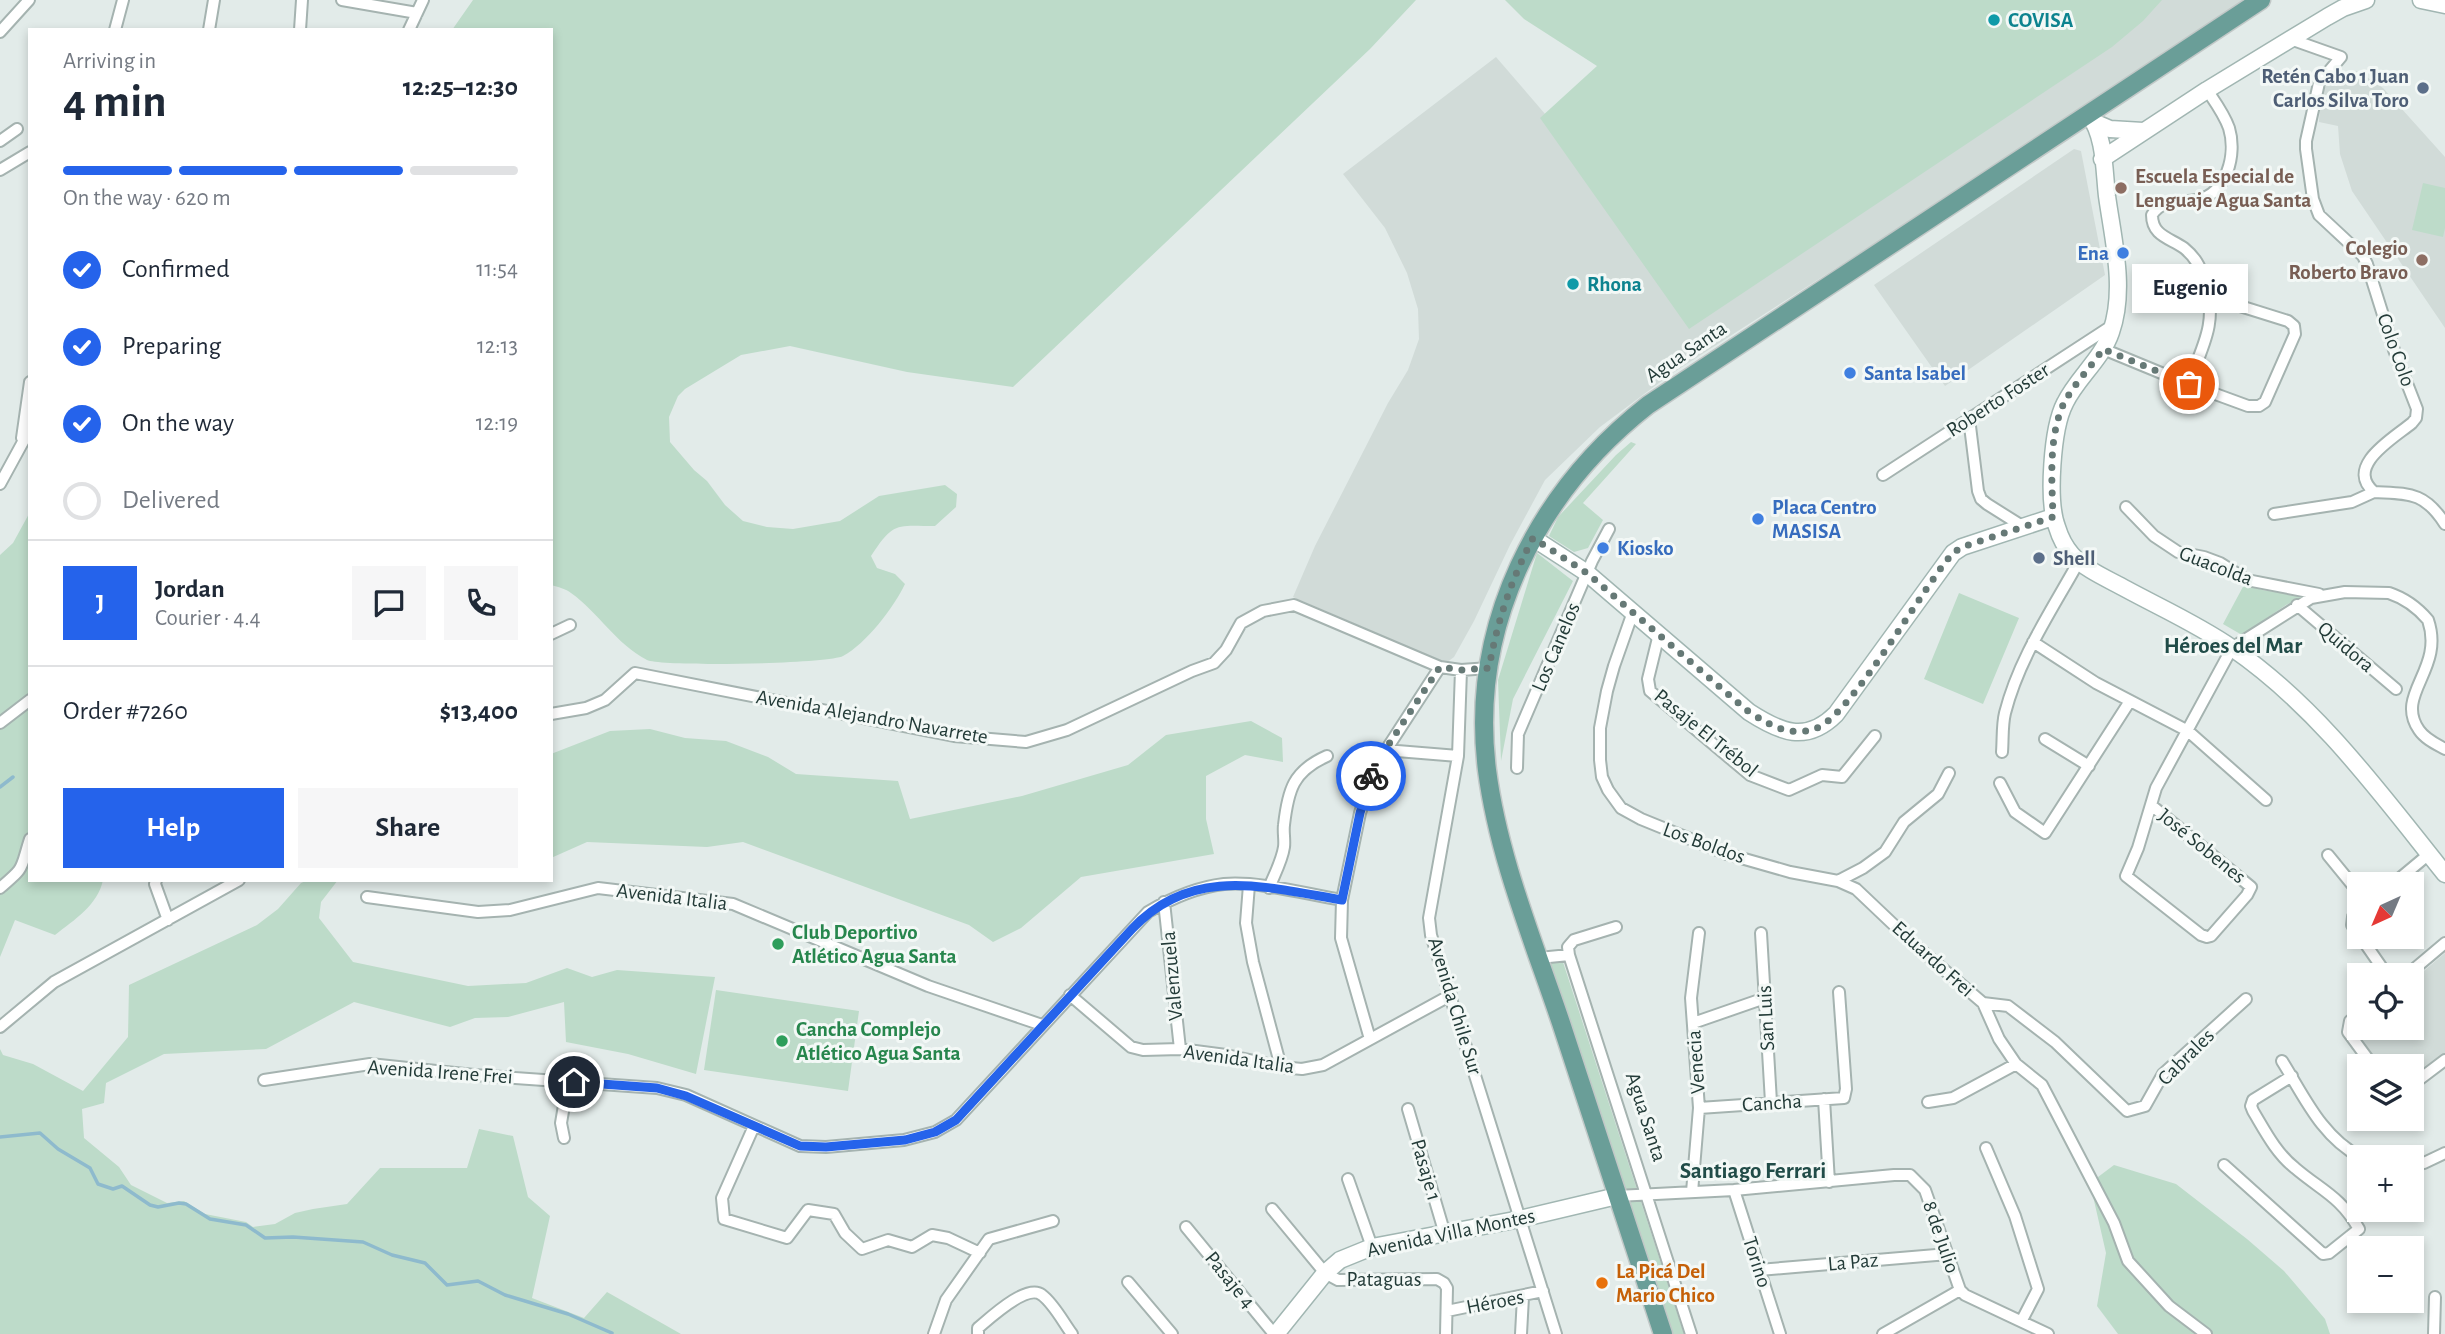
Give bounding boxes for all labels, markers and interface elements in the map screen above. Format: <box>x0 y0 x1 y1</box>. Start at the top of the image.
place label: COVISA <box>2008 10 2074 31</box>
marker: COVISA <box>1986 12 2002 28</box>
text: Arriving in <box>63 50 156 73</box>
place label: Retén Cabo 1 Juan Carlos Silva Toro <box>2261 66 2409 111</box>
text: 12:25–12:30 <box>403 74 518 100</box>
text: 4 min <box>63 79 167 125</box>
marker: Retén Cabo 1 Juan Carlos Silva Toro <box>2415 80 2431 96</box>
place label: Escuela Especial de Lenguaje Agua Santa <box>2135 166 2311 211</box>
marker: Escuela Especial de Lenguaje Agua Santa <box>2113 180 2129 196</box>
text: On the way · 620 m <box>63 187 231 210</box>
place label: Colegio Roberto Bravo <box>2289 238 2408 283</box>
place label: Ena <box>2077 243 2109 264</box>
marker: Ena <box>2115 245 2131 261</box>
icon: check <box>63 251 101 289</box>
marker: Colegio Roberto Bravo <box>2414 252 2430 268</box>
text: Confirmed <box>122 256 230 282</box>
text: 11:54 <box>476 258 518 281</box>
callout: Eugenio <box>2131 265 2247 314</box>
place label: Rhona <box>1587 274 1642 295</box>
marker: Rhona <box>1565 276 1581 292</box>
text: Eugenio <box>2152 277 2228 300</box>
street label: Colo Colo <box>2373 311 2419 389</box>
street label: Agua Santa <box>1642 317 1730 387</box>
icon: check <box>63 328 101 366</box>
text: Preparing <box>122 333 221 359</box>
text: 12:13 <box>477 335 518 358</box>
pin <box>2159 354 2219 414</box>
street label: Roberto Foster <box>1943 359 2053 441</box>
place label: Santa Isabel <box>1864 363 1966 384</box>
marker: Santa Isabel <box>1842 365 1858 381</box>
icon: bag <box>2170 365 2208 403</box>
icon: check <box>63 405 101 443</box>
text: On the way <box>122 410 234 436</box>
text: 12:19 <box>476 412 518 435</box>
text: Delivered <box>122 487 220 513</box>
place label: Placa Centro MASISA <box>1772 497 1877 542</box>
marker: Placa Centro MASISA <box>1750 511 1766 527</box>
place label: Kiosko <box>1617 538 1674 559</box>
marker: Kiosko <box>1595 540 1611 556</box>
street label: Guacolda <box>2176 542 2256 590</box>
place label: Shell <box>2053 548 2095 569</box>
marker: Shell <box>2031 550 2047 566</box>
button: chat <box>352 566 426 640</box>
button: phone <box>444 566 518 640</box>
text: Jordan <box>155 576 225 602</box>
text: J <box>96 590 104 616</box>
street label: Los Canelos <box>1528 600 1584 694</box>
text: Courier · 4.4 <box>155 607 261 630</box>
street label: Quidora <box>2314 618 2378 677</box>
district label: Héroes del Mar <box>2164 635 2302 658</box>
street label: Pasaje El Trébol <box>1650 685 1762 781</box>
street label: Avenida Alejandro Navarrete <box>754 686 990 748</box>
text: Order #7260 <box>63 698 188 724</box>
text: $13,400 <box>440 698 518 724</box>
courier <box>1336 741 1406 811</box>
icon: bike <box>1352 757 1390 795</box>
button: Help <box>63 788 284 868</box>
button: Share <box>298 788 518 868</box>
street label: José Sobenes <box>2154 805 2250 887</box>
street label: Los Boldos <box>1660 819 1748 867</box>
north arrow <box>2347 872 2424 948</box>
map controls <box>2347 872 2424 1313</box>
street label: Avenida Italia <box>615 880 729 914</box>
street label: Eduardo Frei <box>1888 917 1978 1001</box>
place label: Club Deportivo Atlético Agua Santa <box>792 922 957 967</box>
street label: Valenzuela <box>1158 930 1186 1022</box>
street label: Avenida Chile Sur <box>1424 935 1486 1077</box>
marker: Club Deportivo Atlético Agua Santa <box>770 936 786 952</box>
button: locate <box>2347 963 2424 1040</box>
street label: San Luis <box>1754 985 1778 1051</box>
place label: Cancha Complejo Atlético Agua Santa <box>796 1019 961 1064</box>
street label: Cabrales <box>2154 1025 2218 1089</box>
street label: Venecia <box>1683 1029 1709 1095</box>
marker: Cancha Complejo Atlético Agua Santa <box>774 1033 790 1049</box>
street label: Avenida Italia <box>1182 1041 1296 1077</box>
pin <box>544 1052 604 1112</box>
button: layers <box>2347 1054 2424 1131</box>
street label: Avenida Irene Frei <box>367 1056 513 1088</box>
icon: home <box>555 1063 593 1101</box>
street label: Agua Santa <box>1622 1070 1670 1164</box>
street label: Cancha <box>1741 1090 1803 1116</box>
street label: Pasaje 1 <box>1407 1137 1445 1203</box>
button: + <box>2347 1145 2424 1222</box>
district label: Santiago Ferrari <box>1680 1160 1826 1183</box>
street label: 8 de Julio <box>1919 1198 1963 1276</box>
street label: Avenida Villa Montes <box>1365 1205 1537 1261</box>
street label: Torino <box>1739 1234 1775 1290</box>
button: − <box>2347 1236 2424 1313</box>
street label: Pasaje 4 <box>1201 1248 1259 1312</box>
street label: La Paz <box>1827 1249 1879 1275</box>
place label: La Picá Del Mario Chico <box>1616 1261 1715 1306</box>
street label: Pataguas <box>1347 1269 1421 1290</box>
marker: La Picá Del Mario Chico <box>1594 1275 1610 1291</box>
street label: Héroes <box>1464 1286 1526 1318</box>

